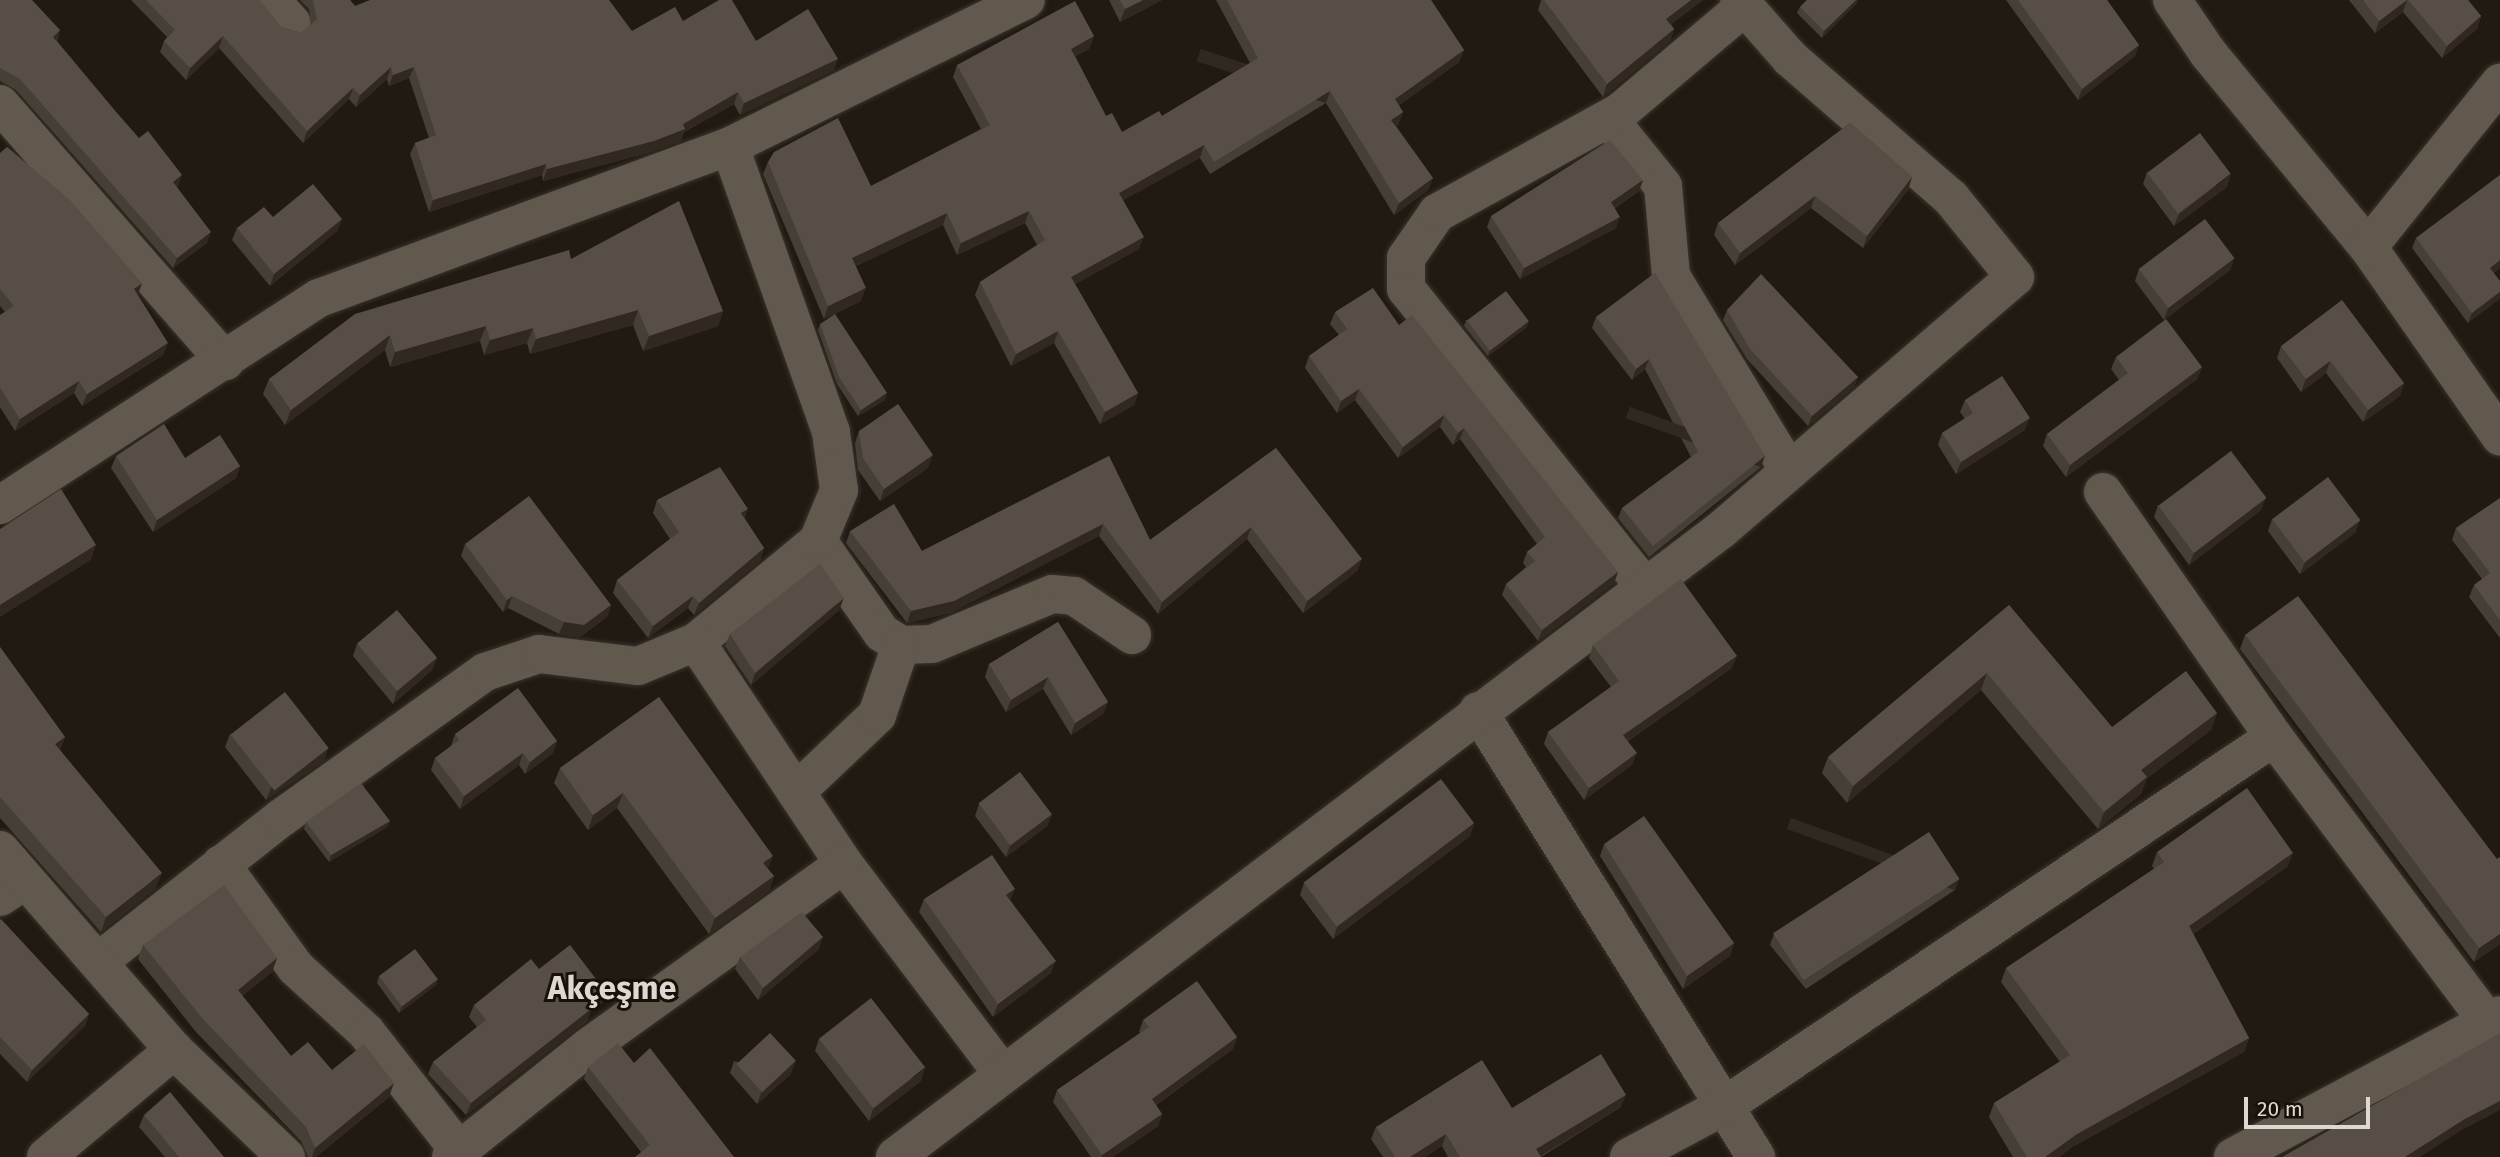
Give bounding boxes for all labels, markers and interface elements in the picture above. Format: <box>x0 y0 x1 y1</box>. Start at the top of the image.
district label: Akçeşme <box>548 969 676 1007</box>
scale bar <box>2248 1084 2374 1128</box>
text: 20 m <box>2257 1096 2303 1122</box>

